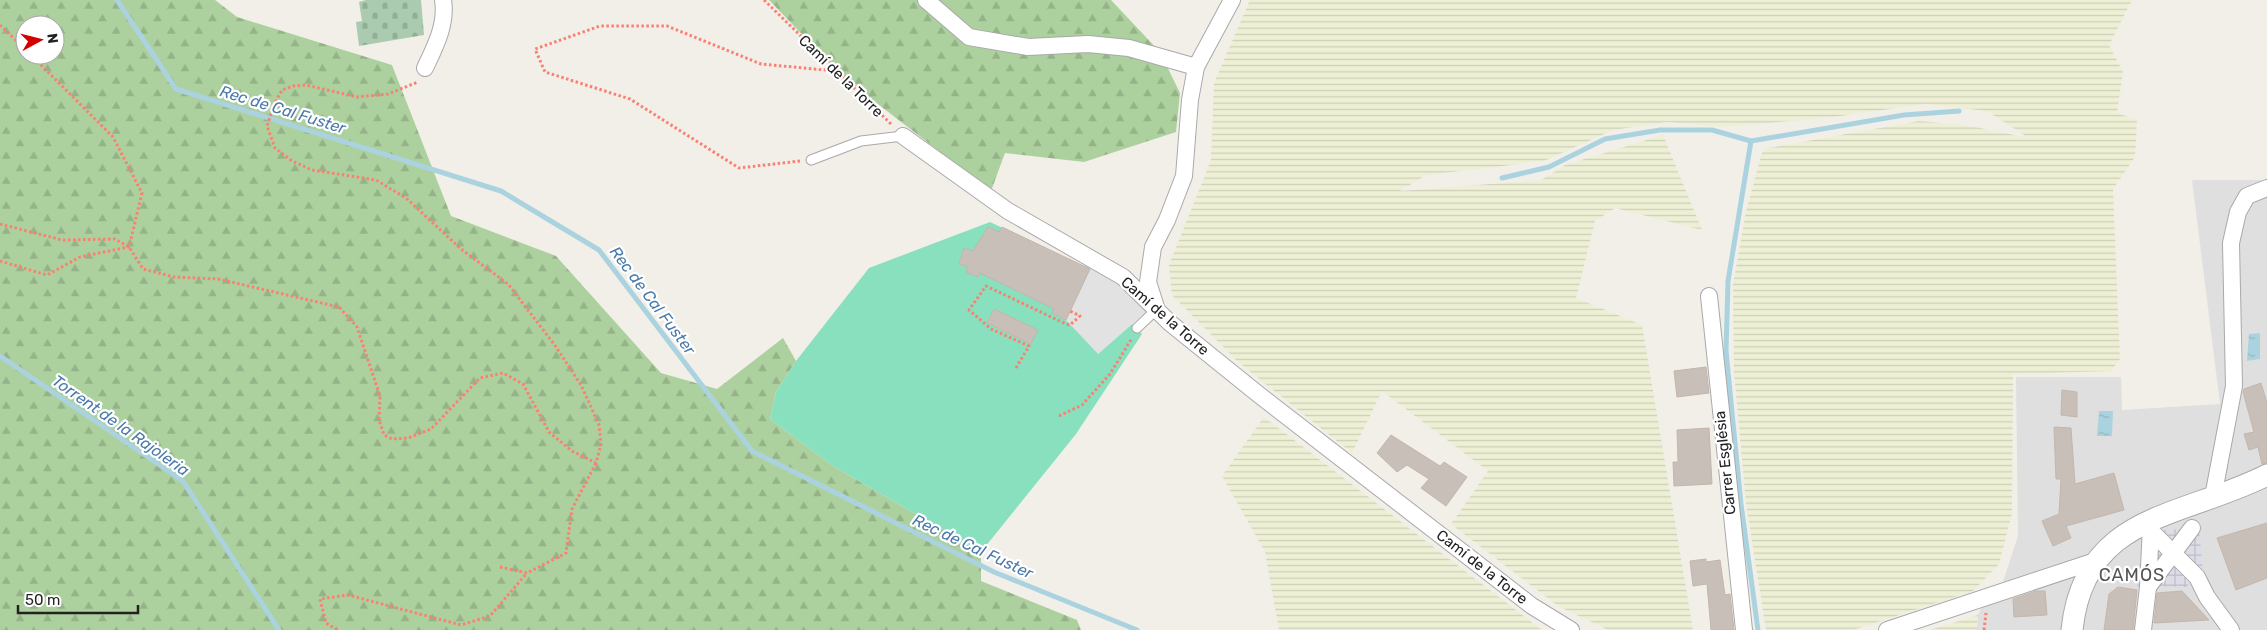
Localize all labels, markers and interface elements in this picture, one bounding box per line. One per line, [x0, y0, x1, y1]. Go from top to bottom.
north arrow [15, 15, 65, 65]
street label: Camí de la Torre [795, 31, 887, 121]
text: N [43, 32, 61, 45]
water label: Rec de Cal Fuster [218, 81, 349, 138]
water label: Rec de Cal Fuster [606, 242, 700, 359]
street label: Camí de la Torre [1117, 273, 1213, 359]
water label: Torrent de la Rajoleria [49, 371, 193, 480]
street label: Carrer Església [1711, 410, 1739, 516]
water label: Rec de Cal Fuster [910, 510, 1037, 583]
street label: Camí de la Torre [1433, 526, 1531, 608]
district label: CAMÓS [2099, 564, 2165, 586]
scale bar [18, 582, 138, 614]
text: 50 m [25, 591, 60, 609]

